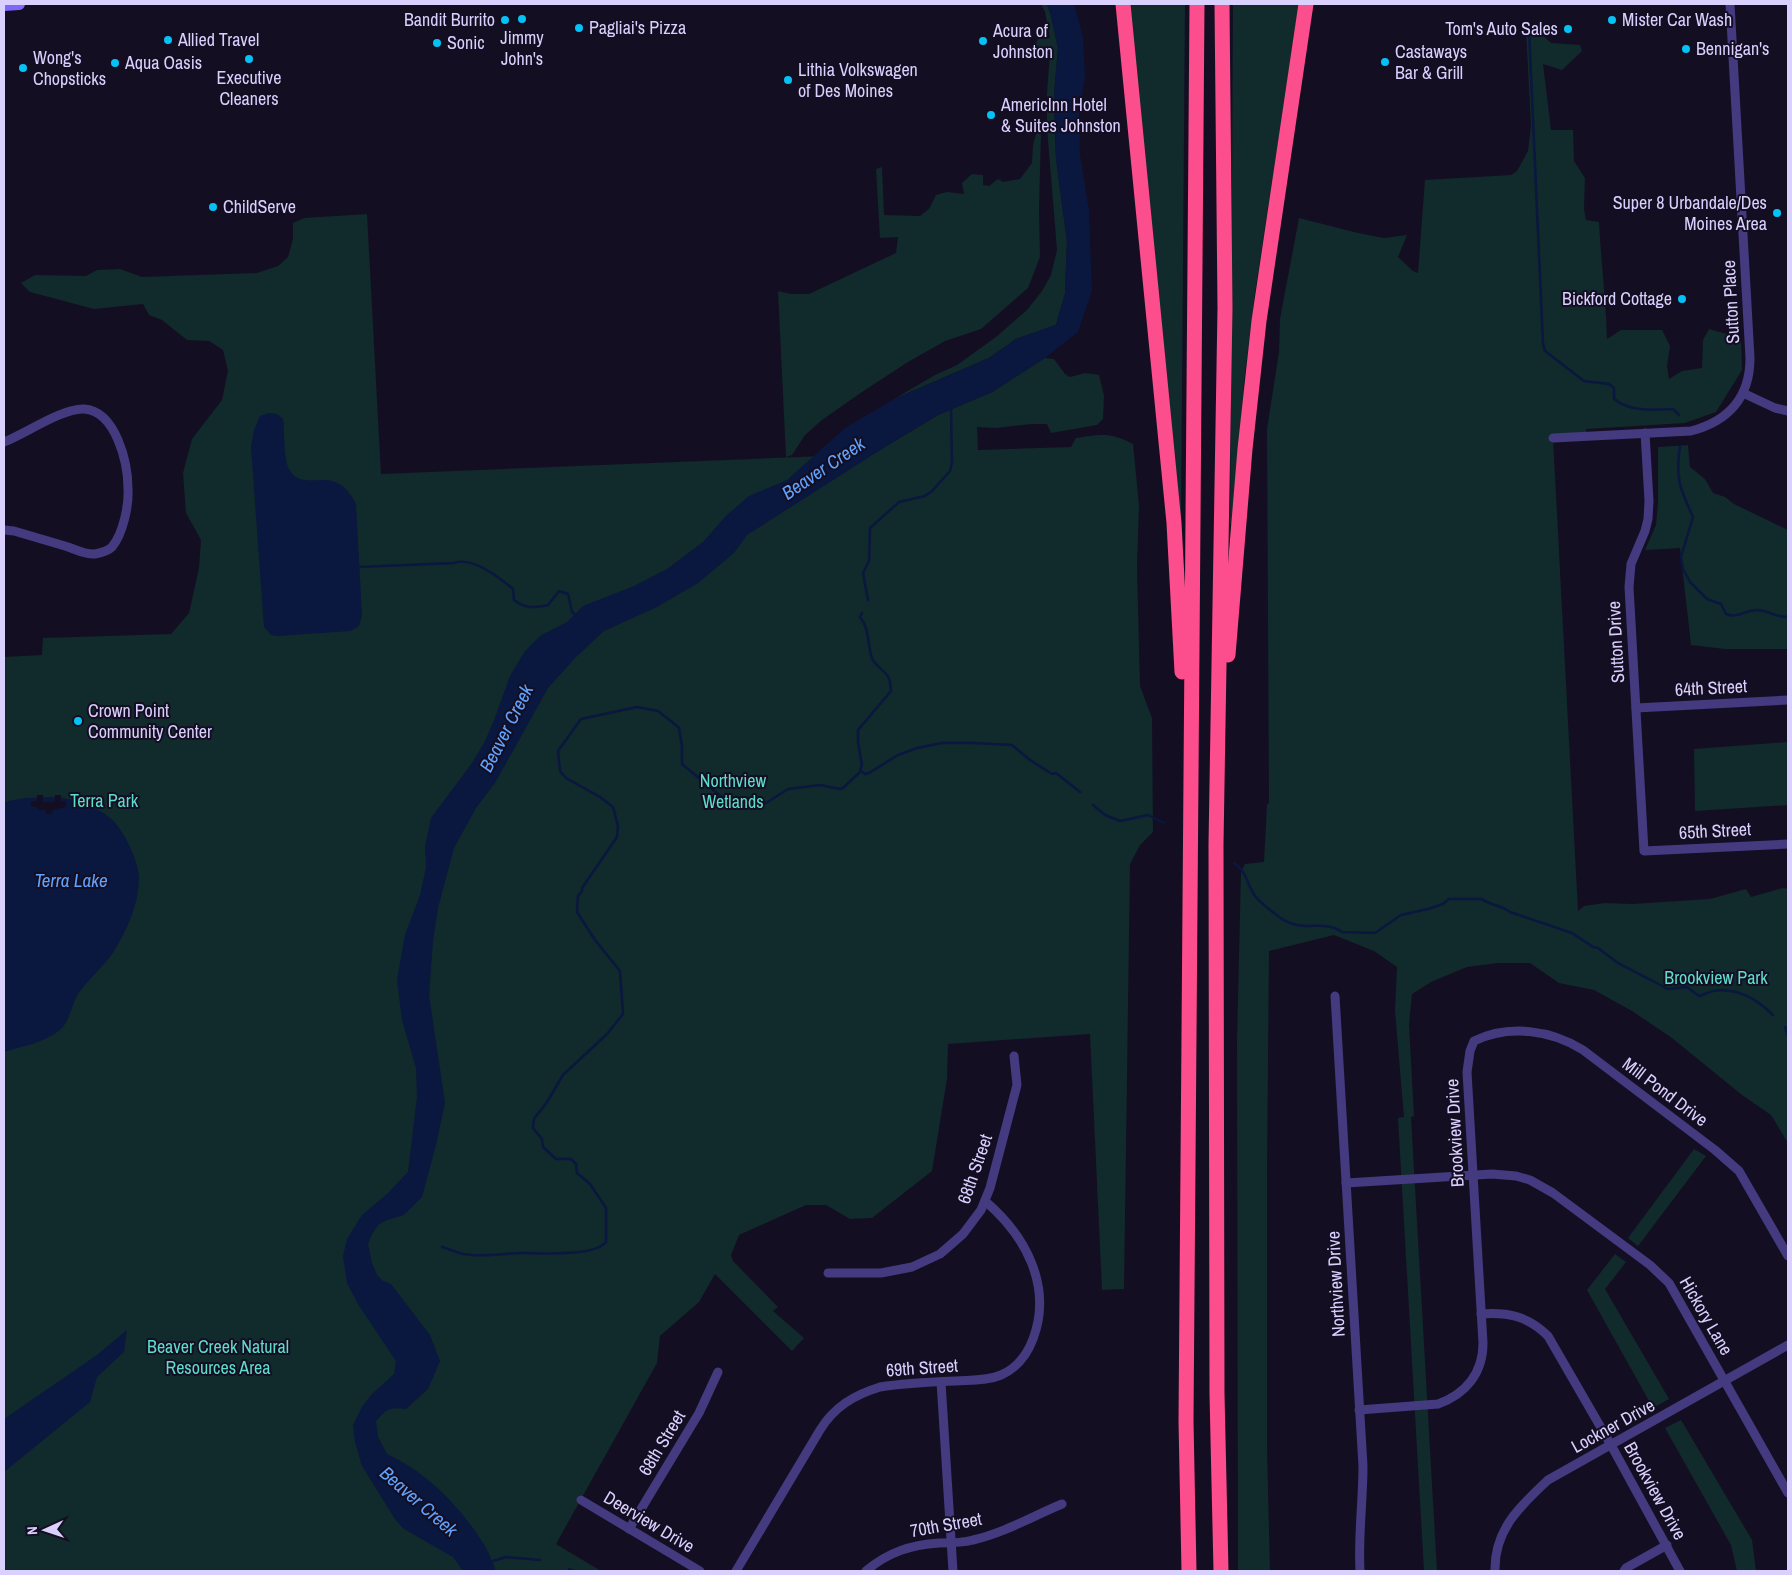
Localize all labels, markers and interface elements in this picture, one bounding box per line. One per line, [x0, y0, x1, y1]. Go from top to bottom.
place label: Bandit Burrito [404, 7, 495, 32]
place label: Mister Car Wash [1622, 7, 1732, 32]
marker: Jimmy John's [516, 13, 528, 25]
marker: Bandit Burrito [499, 14, 511, 26]
marker: Mister Car Wash [1606, 14, 1618, 26]
place label: Pagliai's Pizza [589, 15, 686, 40]
place label: Tom's Auto Sales [1445, 16, 1558, 41]
place label: Acura of Johnston [992, 18, 1053, 64]
marker: Pagliai's Pizza [573, 22, 585, 34]
marker: Tom's Auto Sales [1562, 23, 1574, 35]
place label: Jimmy John's [500, 25, 544, 71]
place label: Allied Travel [177, 27, 259, 52]
place label: Sonic [447, 30, 485, 55]
marker: Allied Travel [162, 34, 174, 46]
marker: Acura of Johnston [977, 35, 989, 47]
place label: Bennigan's [1696, 36, 1769, 61]
marker: Sonic [431, 37, 443, 49]
place label: Castaways Bar & Grill [1395, 39, 1467, 85]
marker: Bennigan's [1680, 43, 1692, 55]
place label: Wong's Chopsticks [33, 45, 106, 91]
place label: Aqua Oasis [124, 50, 202, 75]
marker: Executive Cleaners [243, 53, 255, 65]
marker: Castaways Bar & Grill [1379, 56, 1391, 68]
marker: Aqua Oasis [109, 57, 121, 69]
place label: Lithia Volkswagen of Des Moines [798, 57, 918, 103]
marker: Wong's Chopsticks [17, 62, 29, 74]
place label: Executive Cleaners [217, 65, 281, 111]
marker: Lithia Volkswagen of Des Moines [782, 74, 794, 86]
place label: AmericInn Hotel & Suites Johnston [1000, 92, 1121, 138]
marker: AmericInn Hotel & Suites Johnston [985, 109, 997, 121]
place label: Super 8 Urbandale/Des Moines Area [1613, 190, 1767, 236]
place label: ChildServe [223, 194, 296, 219]
marker: ChildServe [207, 201, 219, 213]
marker: Super 8 Urbandale/Des Moines Area [1771, 207, 1783, 219]
street label: Sutton Place [1716, 260, 1745, 344]
place label: Bickford Cottage [1562, 286, 1672, 311]
marker: Bickford Cottage [1676, 293, 1688, 305]
water label: Beaver Creek [776, 430, 871, 505]
street label: Sutton Drive [1601, 600, 1630, 684]
street label: 64th Street [1674, 673, 1748, 702]
water label: Beaver Creek [473, 679, 540, 776]
place label: Crown Point Community Center [88, 698, 212, 744]
marker: Crown Point Community Center [72, 715, 84, 727]
park label: Northview Wetlands [700, 768, 767, 814]
park label: Terra Park [70, 788, 139, 813]
street label: 65th Street [1678, 816, 1752, 845]
water label: Terra Lake [34, 867, 108, 893]
park label: Brookview Park [1664, 965, 1768, 990]
street label: Mill Pond Drive [1617, 1051, 1713, 1132]
street label: Brookview Drive [1439, 1078, 1470, 1188]
street label: 68th Street [951, 1131, 998, 1207]
street label: Northview Drive [1320, 1231, 1351, 1338]
street label: Hickory Lane [1674, 1272, 1739, 1360]
park label: Beaver Creek Natural Resources Area [147, 1334, 289, 1380]
street label: 69th Street [885, 1353, 959, 1382]
street label: Lockner Drive [1567, 1392, 1659, 1459]
street label: 68th Street [632, 1405, 691, 1480]
street label: Brookview Drive [1618, 1437, 1693, 1544]
water label: Beaver Creek [375, 1460, 464, 1543]
street label: Deerview Drive [599, 1485, 699, 1558]
north arrow [20, 1505, 70, 1555]
street label: 70th Street [908, 1506, 984, 1543]
text: N [23, 1526, 41, 1535]

